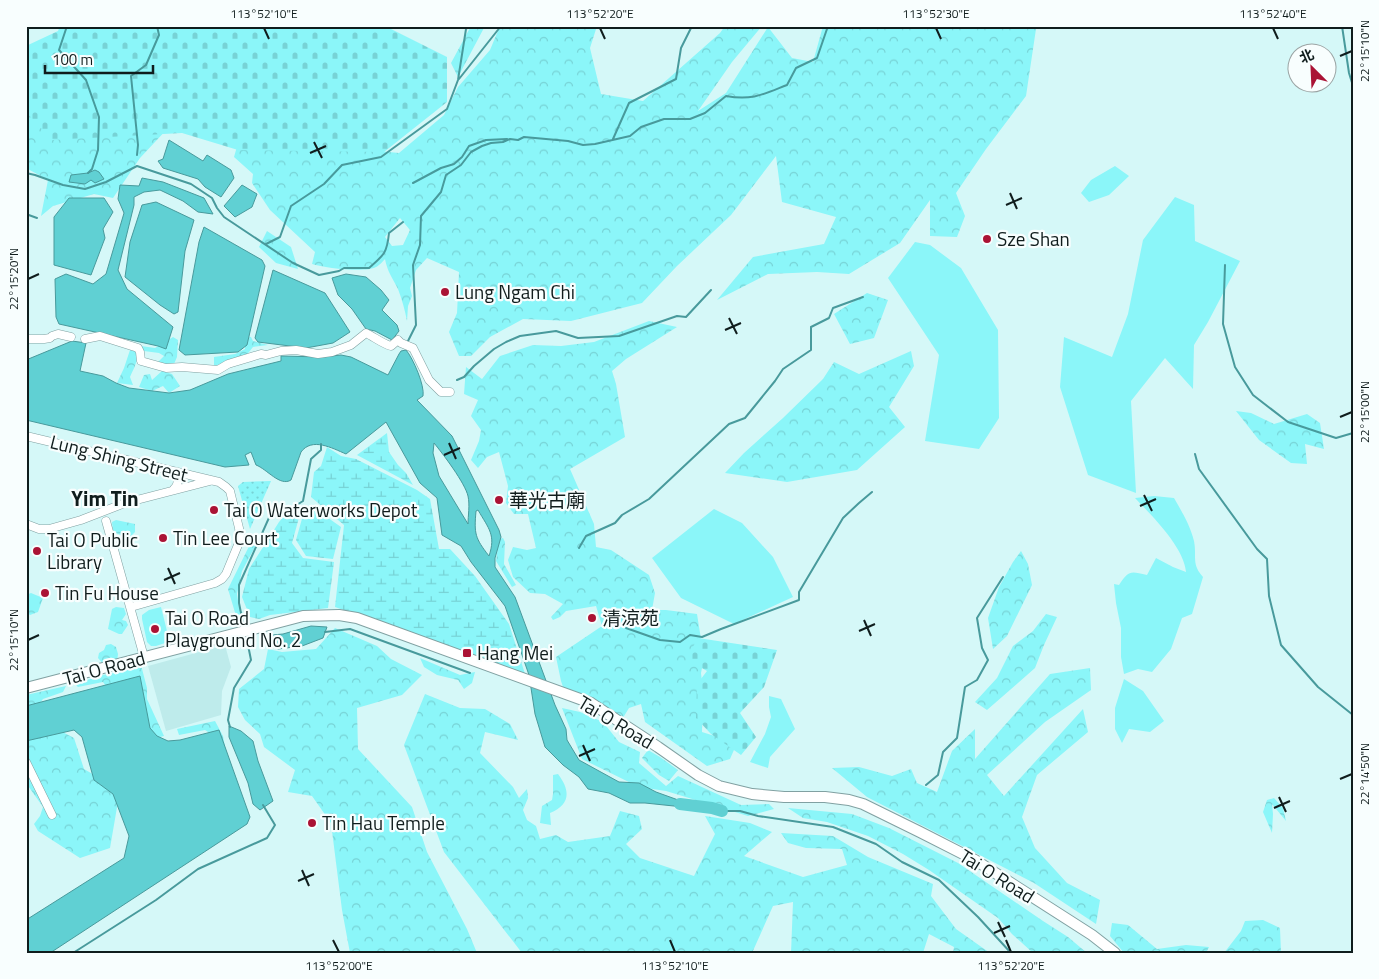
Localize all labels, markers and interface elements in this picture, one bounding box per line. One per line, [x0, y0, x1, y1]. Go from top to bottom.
text: 113°52'10"E [230, 4, 298, 23]
text: 113°52'20"E [566, 4, 634, 23]
text: 113°52'30"E [902, 4, 970, 23]
text: 113°52'40"E [1239, 4, 1307, 23]
text: 22°15'10"N [1355, 20, 1374, 82]
scale bar [45, 42, 152, 74]
north arrow [1286, 42, 1336, 92]
text: 北 [1296, 43, 1317, 68]
text: 100 m [52, 48, 93, 71]
place label: Sze Shan [997, 224, 1070, 253]
marker: Sze Shan [981, 233, 993, 245]
text: 22°15'20"N [4, 248, 23, 310]
place label: Lung Ngam Chi [455, 277, 575, 306]
marker: Lung Ngam Chi [439, 286, 451, 298]
text: 22°15'00"N [1355, 381, 1374, 443]
street label: Lung Shing Street [47, 426, 191, 489]
district label: Yim Tin [71, 482, 139, 514]
place label: 華光古廟 [509, 485, 585, 514]
marker: 華光古廟 [493, 494, 505, 506]
place label: Tai O Waterworks Depot [224, 495, 418, 524]
marker: Tai O Waterworks Depot [208, 504, 220, 516]
place label: Tin Lee Court [173, 523, 278, 552]
place label: Tai O Public Library [47, 525, 138, 576]
marker: Tin Lee Court [157, 532, 169, 544]
marker: Tai O Public Library [31, 545, 43, 557]
place label: Tin Fu House [55, 578, 159, 607]
marker: Tin Fu House [39, 587, 51, 599]
place label: Tai O Road Playground No. 2 [165, 603, 301, 654]
place label: 清涼苑 [602, 603, 659, 632]
text: 22°15'10"N [4, 609, 23, 671]
marker: 清涼苑 [586, 612, 598, 624]
marker: Tai O Road Playground No. 2 [149, 623, 161, 635]
place label: Hang Mei [477, 638, 553, 667]
street label: Tai O Road [60, 643, 148, 692]
marker: Hang Mei [461, 647, 473, 659]
street label: Tai O Road [573, 688, 660, 756]
text: 22°14'50"N [1355, 743, 1374, 805]
place label: Tin Hau Temple [322, 808, 445, 837]
marker: Tin Hau Temple [306, 817, 318, 829]
street label: Tai O Road [954, 841, 1041, 910]
text: 113°52'00"E [305, 956, 373, 975]
text: 113°52'10"E [641, 956, 709, 975]
text: 113°52'20"E [977, 956, 1045, 975]

